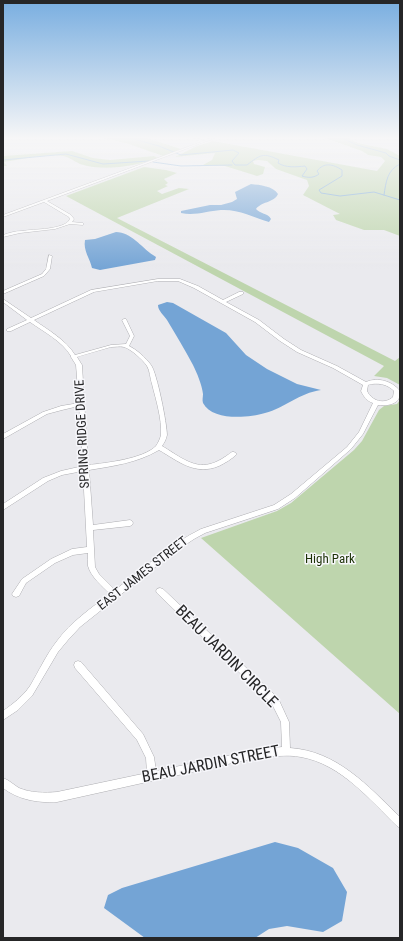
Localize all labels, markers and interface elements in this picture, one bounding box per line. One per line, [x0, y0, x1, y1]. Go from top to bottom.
street label: SPRING RIDGE DRIVE [72, 379, 94, 489]
street label: EAST JAMES STREET [95, 534, 191, 614]
park label: High Park [305, 552, 355, 568]
street label: BEAU JARDIN CIRCLE [171, 602, 281, 712]
street label: BEAU JARDIN STREET [140, 742, 282, 788]

